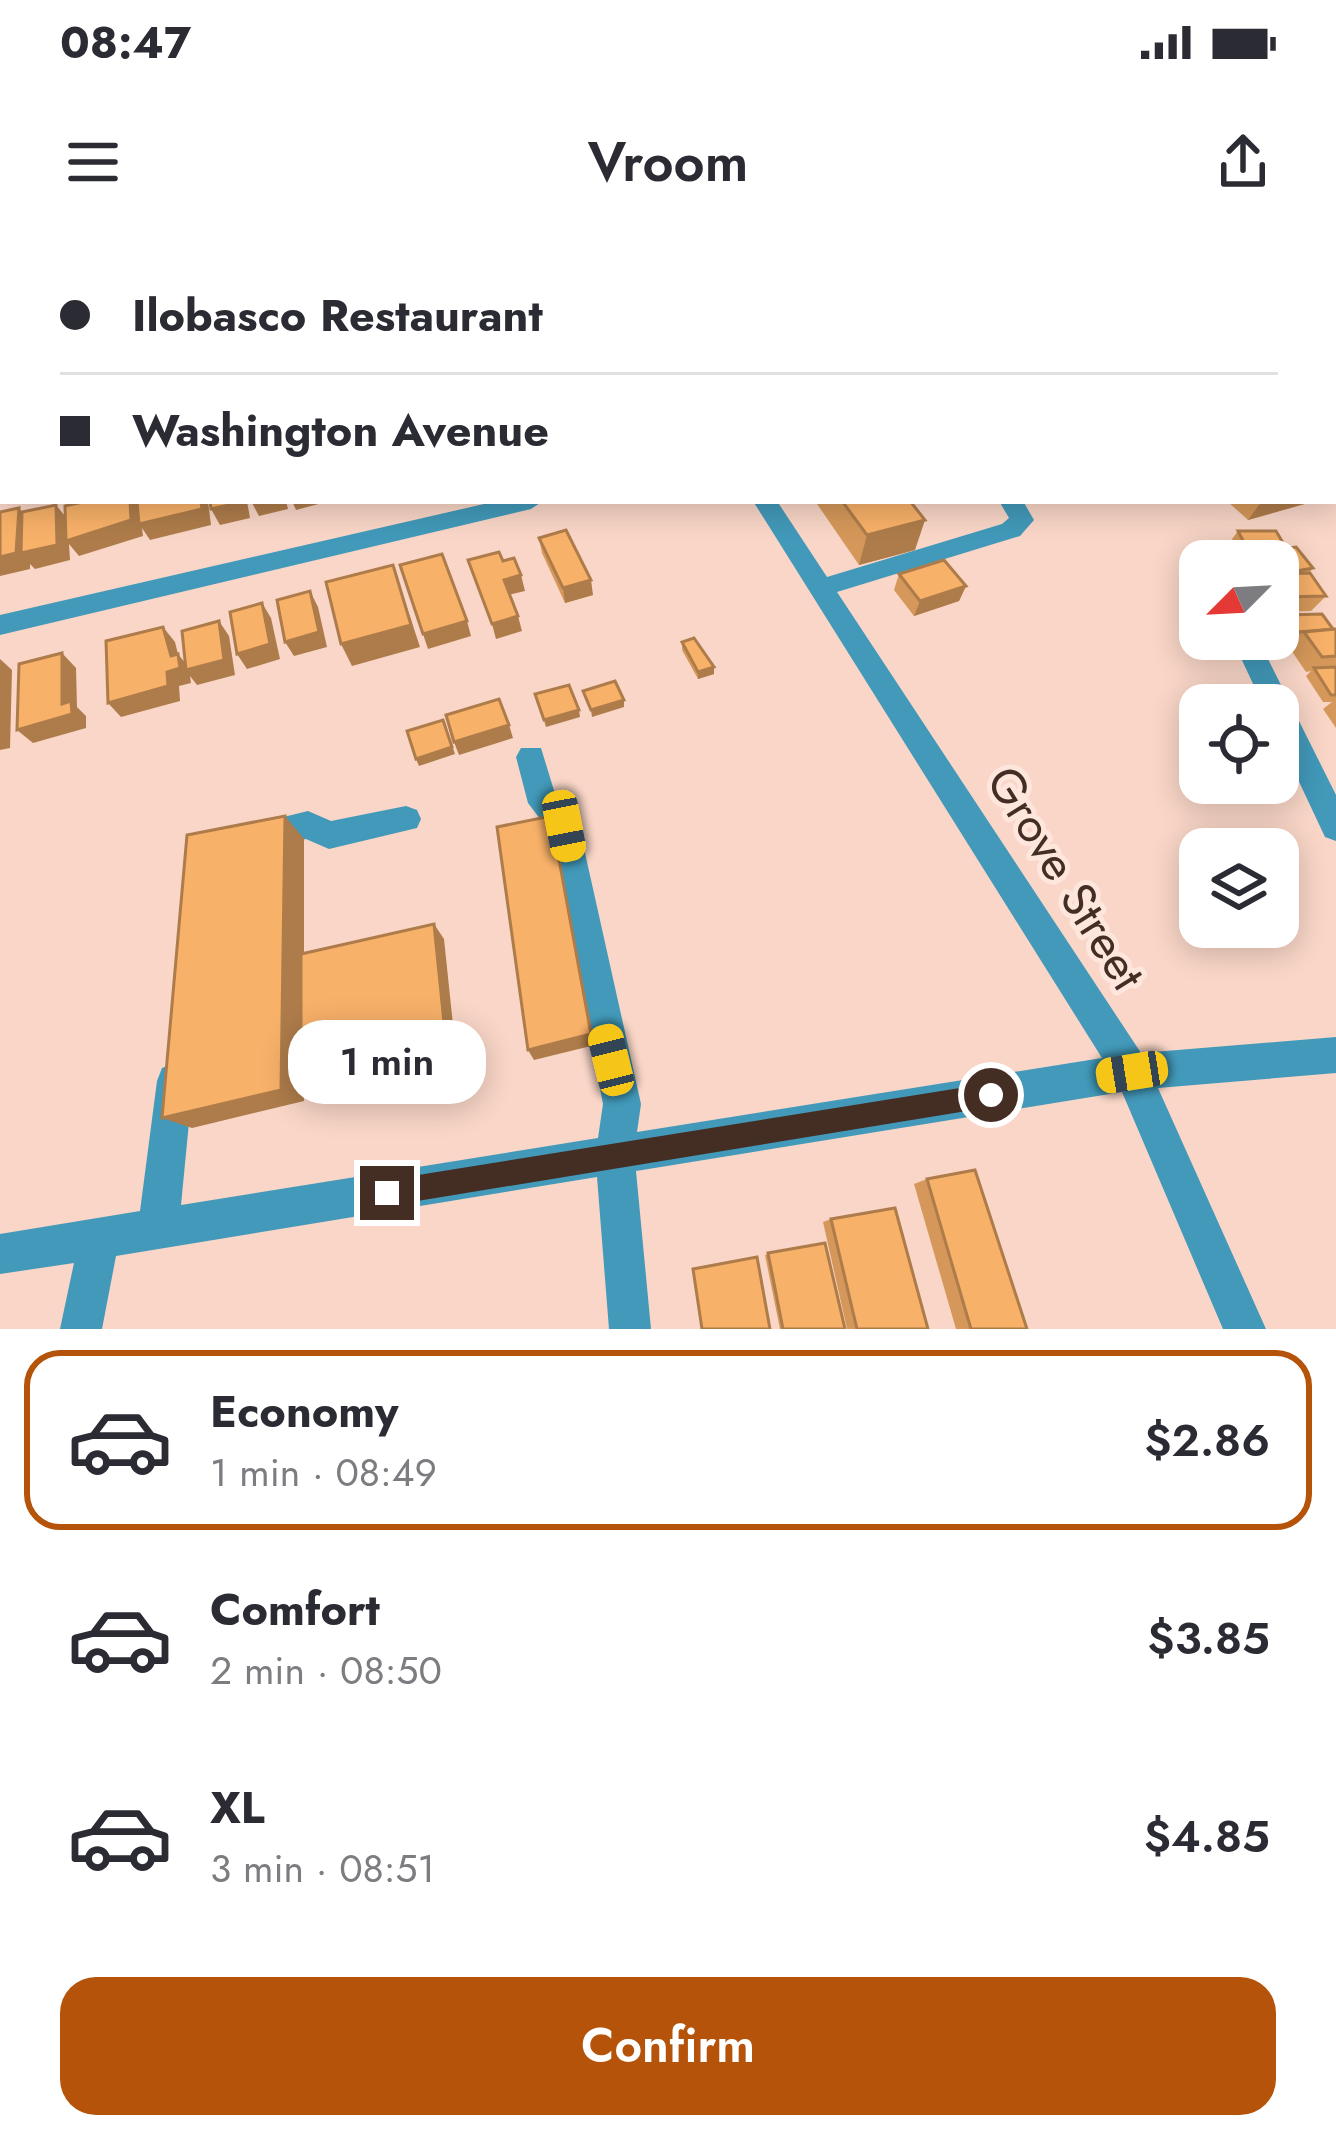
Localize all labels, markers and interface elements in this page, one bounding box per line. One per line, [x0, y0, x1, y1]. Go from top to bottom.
text: 08:47 [60, 10, 191, 75]
text: Vroom [588, 123, 748, 201]
icon: menu [60, 129, 126, 195]
icon: share [1210, 129, 1276, 195]
text: Ilobasco Restaurant [132, 283, 543, 348]
text: Washington Avenue [132, 398, 549, 463]
north arrow [1179, 540, 1299, 660]
map controls [1179, 540, 1299, 948]
button: locate [1179, 684, 1299, 804]
street label: Grove Street [970, 753, 1162, 1004]
car [539, 787, 589, 865]
button: layers [1179, 828, 1299, 948]
callout: 1 min [288, 1019, 486, 1103]
car [585, 1021, 637, 1099]
text: 1 min [340, 1033, 434, 1090]
car [1094, 1049, 1170, 1095]
route start [964, 1068, 1018, 1122]
route end [360, 1166, 414, 1220]
text: Economy [210, 1379, 398, 1444]
icon: car [66, 1386, 174, 1494]
text: $2.86 [1144, 1408, 1270, 1473]
text: 1 min · 08:49 [210, 1444, 437, 1501]
text: Comfort [210, 1577, 380, 1642]
icon: car [66, 1584, 174, 1692]
text: $3.85 [1147, 1606, 1270, 1671]
text: 2 min · 08:50 [210, 1642, 442, 1699]
text: XL [210, 1775, 265, 1840]
icon: car [66, 1782, 174, 1890]
text: $4.85 [1144, 1804, 1270, 1869]
text: 3 min · 08:51 [210, 1840, 435, 1897]
button: Confirm [60, 1977, 1276, 2115]

